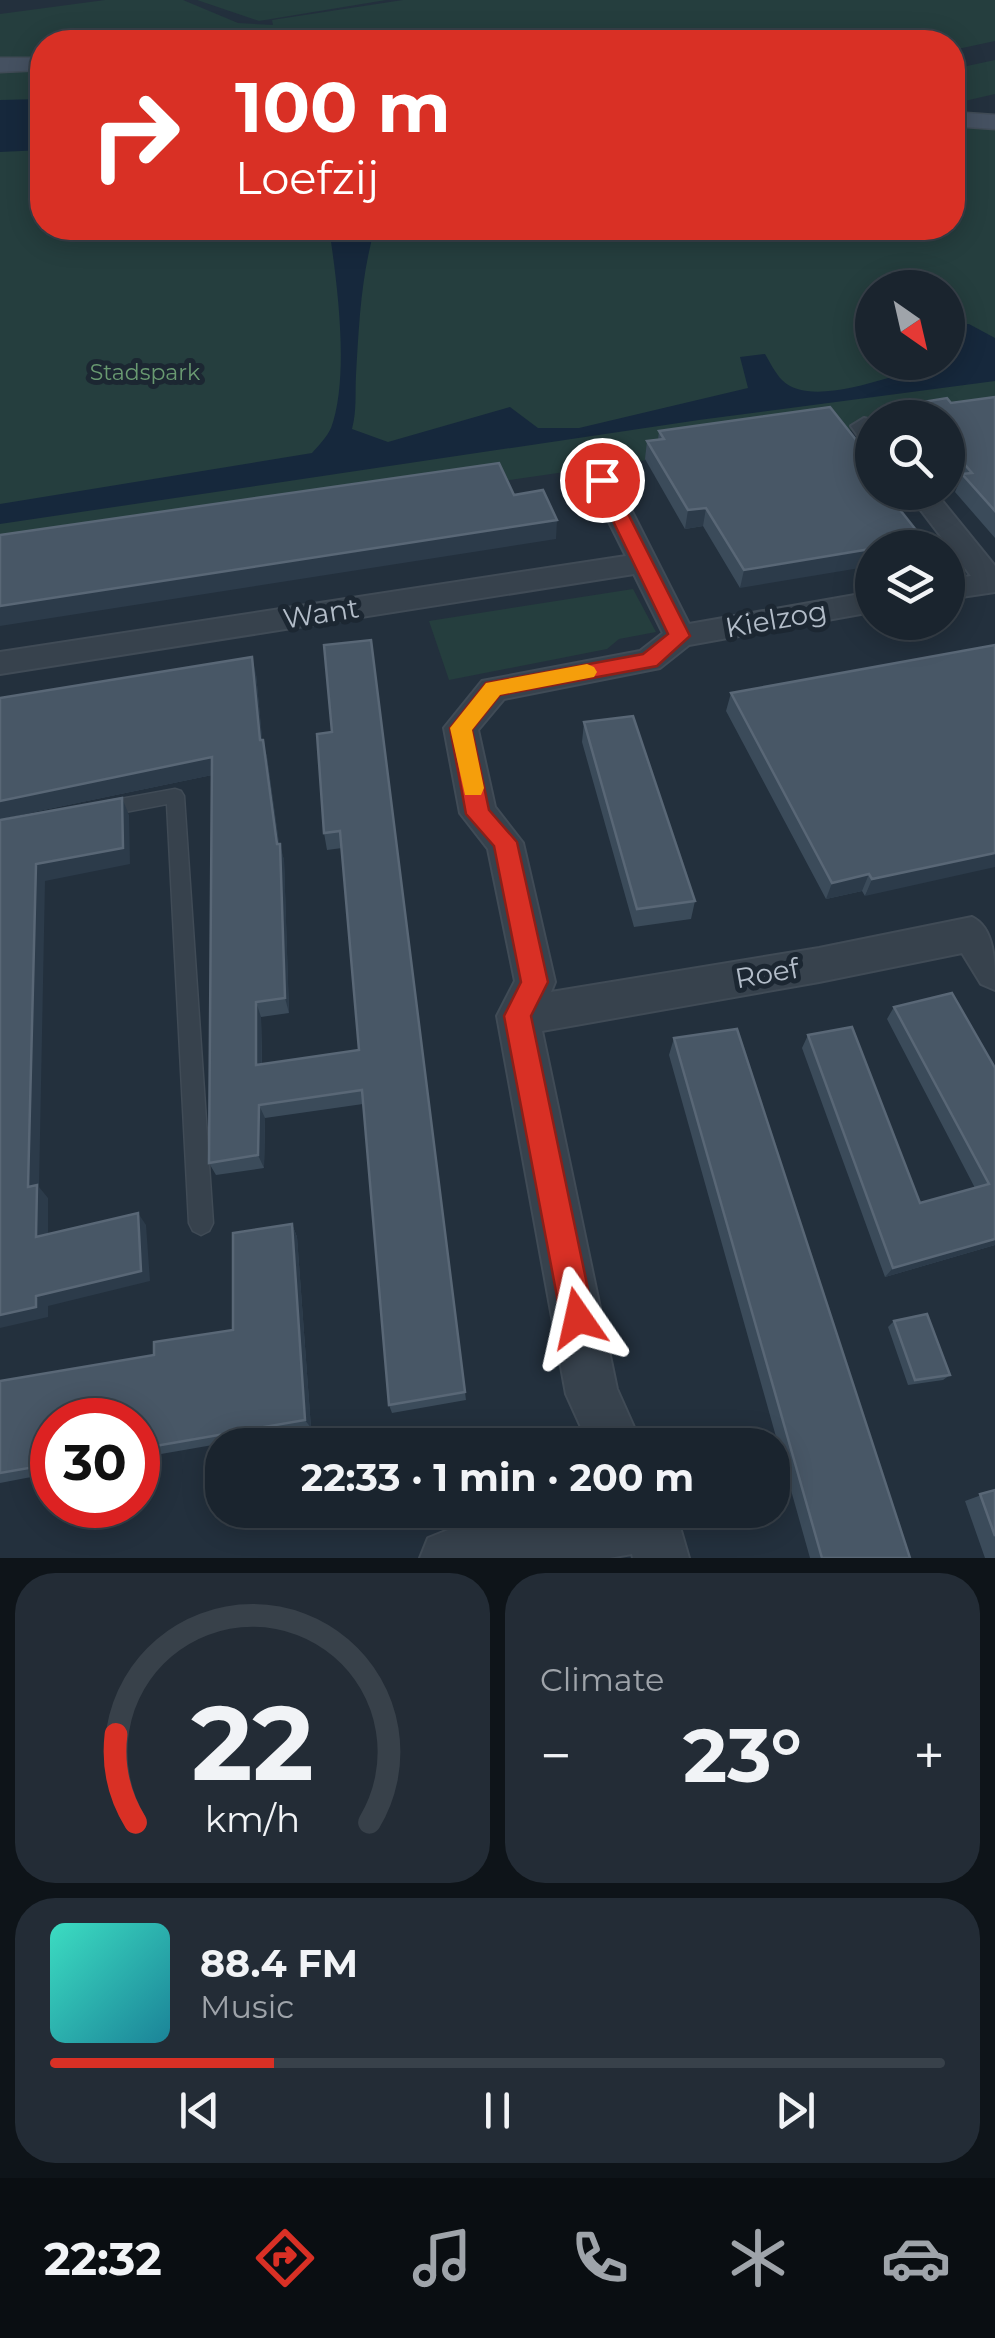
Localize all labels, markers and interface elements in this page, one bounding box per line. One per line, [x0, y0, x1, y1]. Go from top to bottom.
text: 100 m [235, 64, 451, 150]
icon: right [70, 70, 200, 200]
text: Loefzij [235, 150, 379, 205]
north arrow [855, 270, 965, 380]
map controls [855, 270, 965, 640]
park label: Stadspark [90, 359, 201, 386]
button: search [855, 400, 965, 510]
pin [560, 438, 645, 523]
icon: arrive [575, 453, 630, 508]
button: layers [855, 530, 965, 640]
street label: Want [281, 590, 361, 636]
street label: Kielzog [722, 593, 830, 645]
street label: Roef [732, 950, 803, 995]
position arrow [526, 1266, 630, 1370]
speed limit sign: 30 [30, 1398, 160, 1528]
text: 22:33 · 1 min · 200 m [301, 1454, 694, 1501]
text: Climate [540, 1660, 664, 1699]
text: 22 [191, 1679, 314, 1806]
text: 23° [683, 1709, 802, 1801]
text: − [540, 1722, 572, 1789]
text: + [913, 1722, 945, 1789]
text: km/h [205, 1797, 300, 1841]
text: 88.4 FM [200, 1940, 358, 1987]
text: Music [200, 1987, 294, 2026]
icon: previous [172, 2083, 227, 2138]
icon: pause [470, 2083, 525, 2138]
icon: next [768, 2083, 823, 2138]
icon: directions [250, 2223, 320, 2293]
icon: music [407, 2223, 477, 2293]
icon: phone [565, 2223, 635, 2293]
icon: climate [723, 2223, 793, 2293]
icon: car [881, 2223, 951, 2293]
text: 22:32 [44, 2231, 162, 2286]

